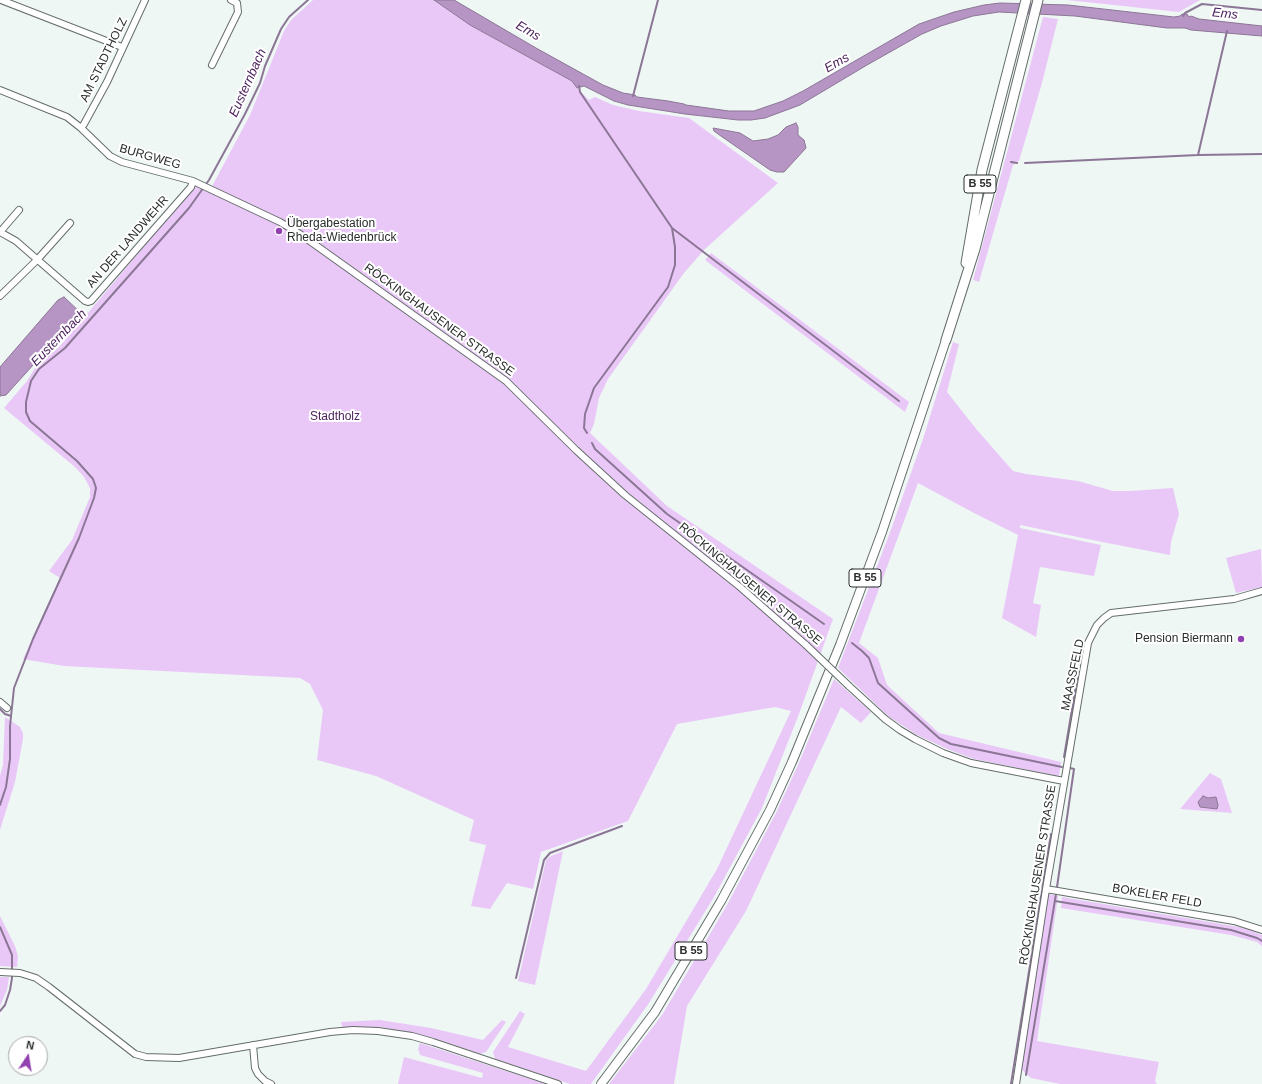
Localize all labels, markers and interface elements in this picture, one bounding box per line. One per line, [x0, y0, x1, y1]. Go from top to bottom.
water label: Ems [1211, 5, 1239, 23]
street label: AM STADTHOLZ [77, 16, 131, 104]
water label: Ems [513, 18, 543, 44]
water label: Eusternbach [226, 46, 270, 120]
water label: Ems [822, 50, 852, 76]
street label: BURGWEG [118, 141, 182, 173]
road number: B 55 [964, 175, 996, 193]
street label: AN DER LANDWEHR [84, 193, 172, 291]
place label: Übergabestation Rheda-Wiedenbrück [287, 217, 396, 245]
marker: Übergabestation Rheda-Wiedenbrück [274, 226, 284, 236]
street label: RÖCKINGHAUSENER STRASSE [361, 261, 517, 379]
water label: Eusternbach [28, 306, 90, 370]
park label: Stadtholz [310, 410, 360, 424]
street label: RÖCKINGHAUSENER STRASSE [676, 520, 824, 648]
road number: B 55 [849, 569, 881, 587]
place label: Pension Biermann [1135, 632, 1233, 646]
marker: Pension Biermann [1236, 634, 1246, 644]
street label: MAASSFELD [1058, 638, 1088, 712]
street label: RÖCKINGHAUSENER STRASSE [1017, 784, 1059, 966]
street label: BOKELER FELD [1111, 881, 1203, 911]
road number: B 55 [675, 942, 707, 960]
north arrow [8, 1036, 48, 1076]
text: N [25, 1039, 35, 1052]

